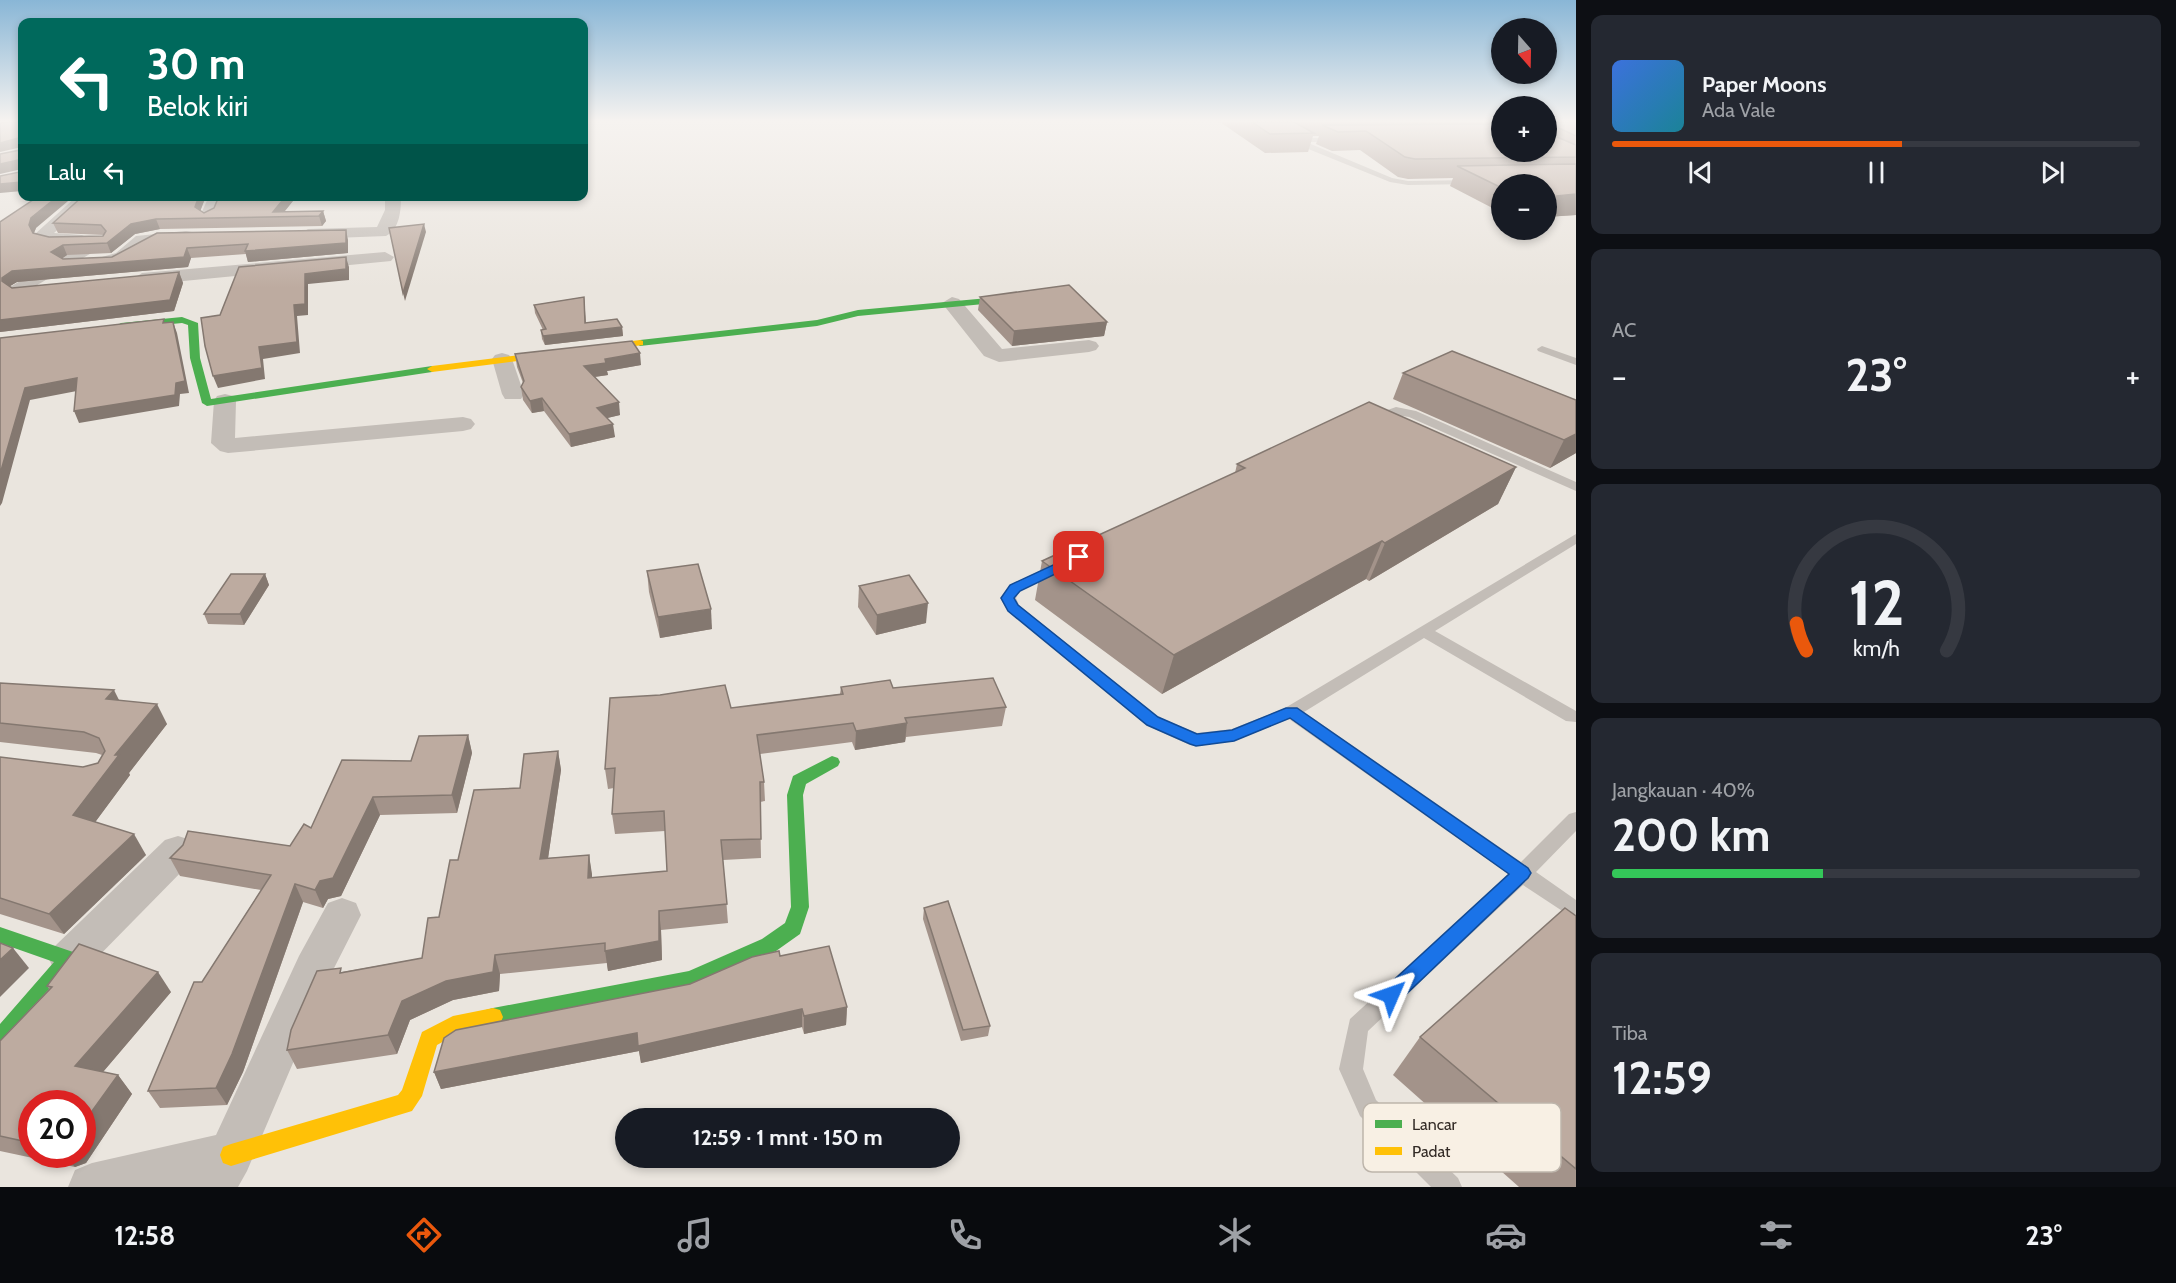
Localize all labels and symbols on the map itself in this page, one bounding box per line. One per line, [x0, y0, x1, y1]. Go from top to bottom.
north arrow [1491, 18, 1557, 84]
pin [1053, 531, 1104, 582]
position arrow [1359, 963, 1423, 1027]
speed limit sign: 20 [18, 1090, 96, 1168]
legend [1363, 1103, 1561, 1172]
text: Lancar [1412, 1115, 1458, 1134]
text: Padat [1412, 1142, 1451, 1161]

